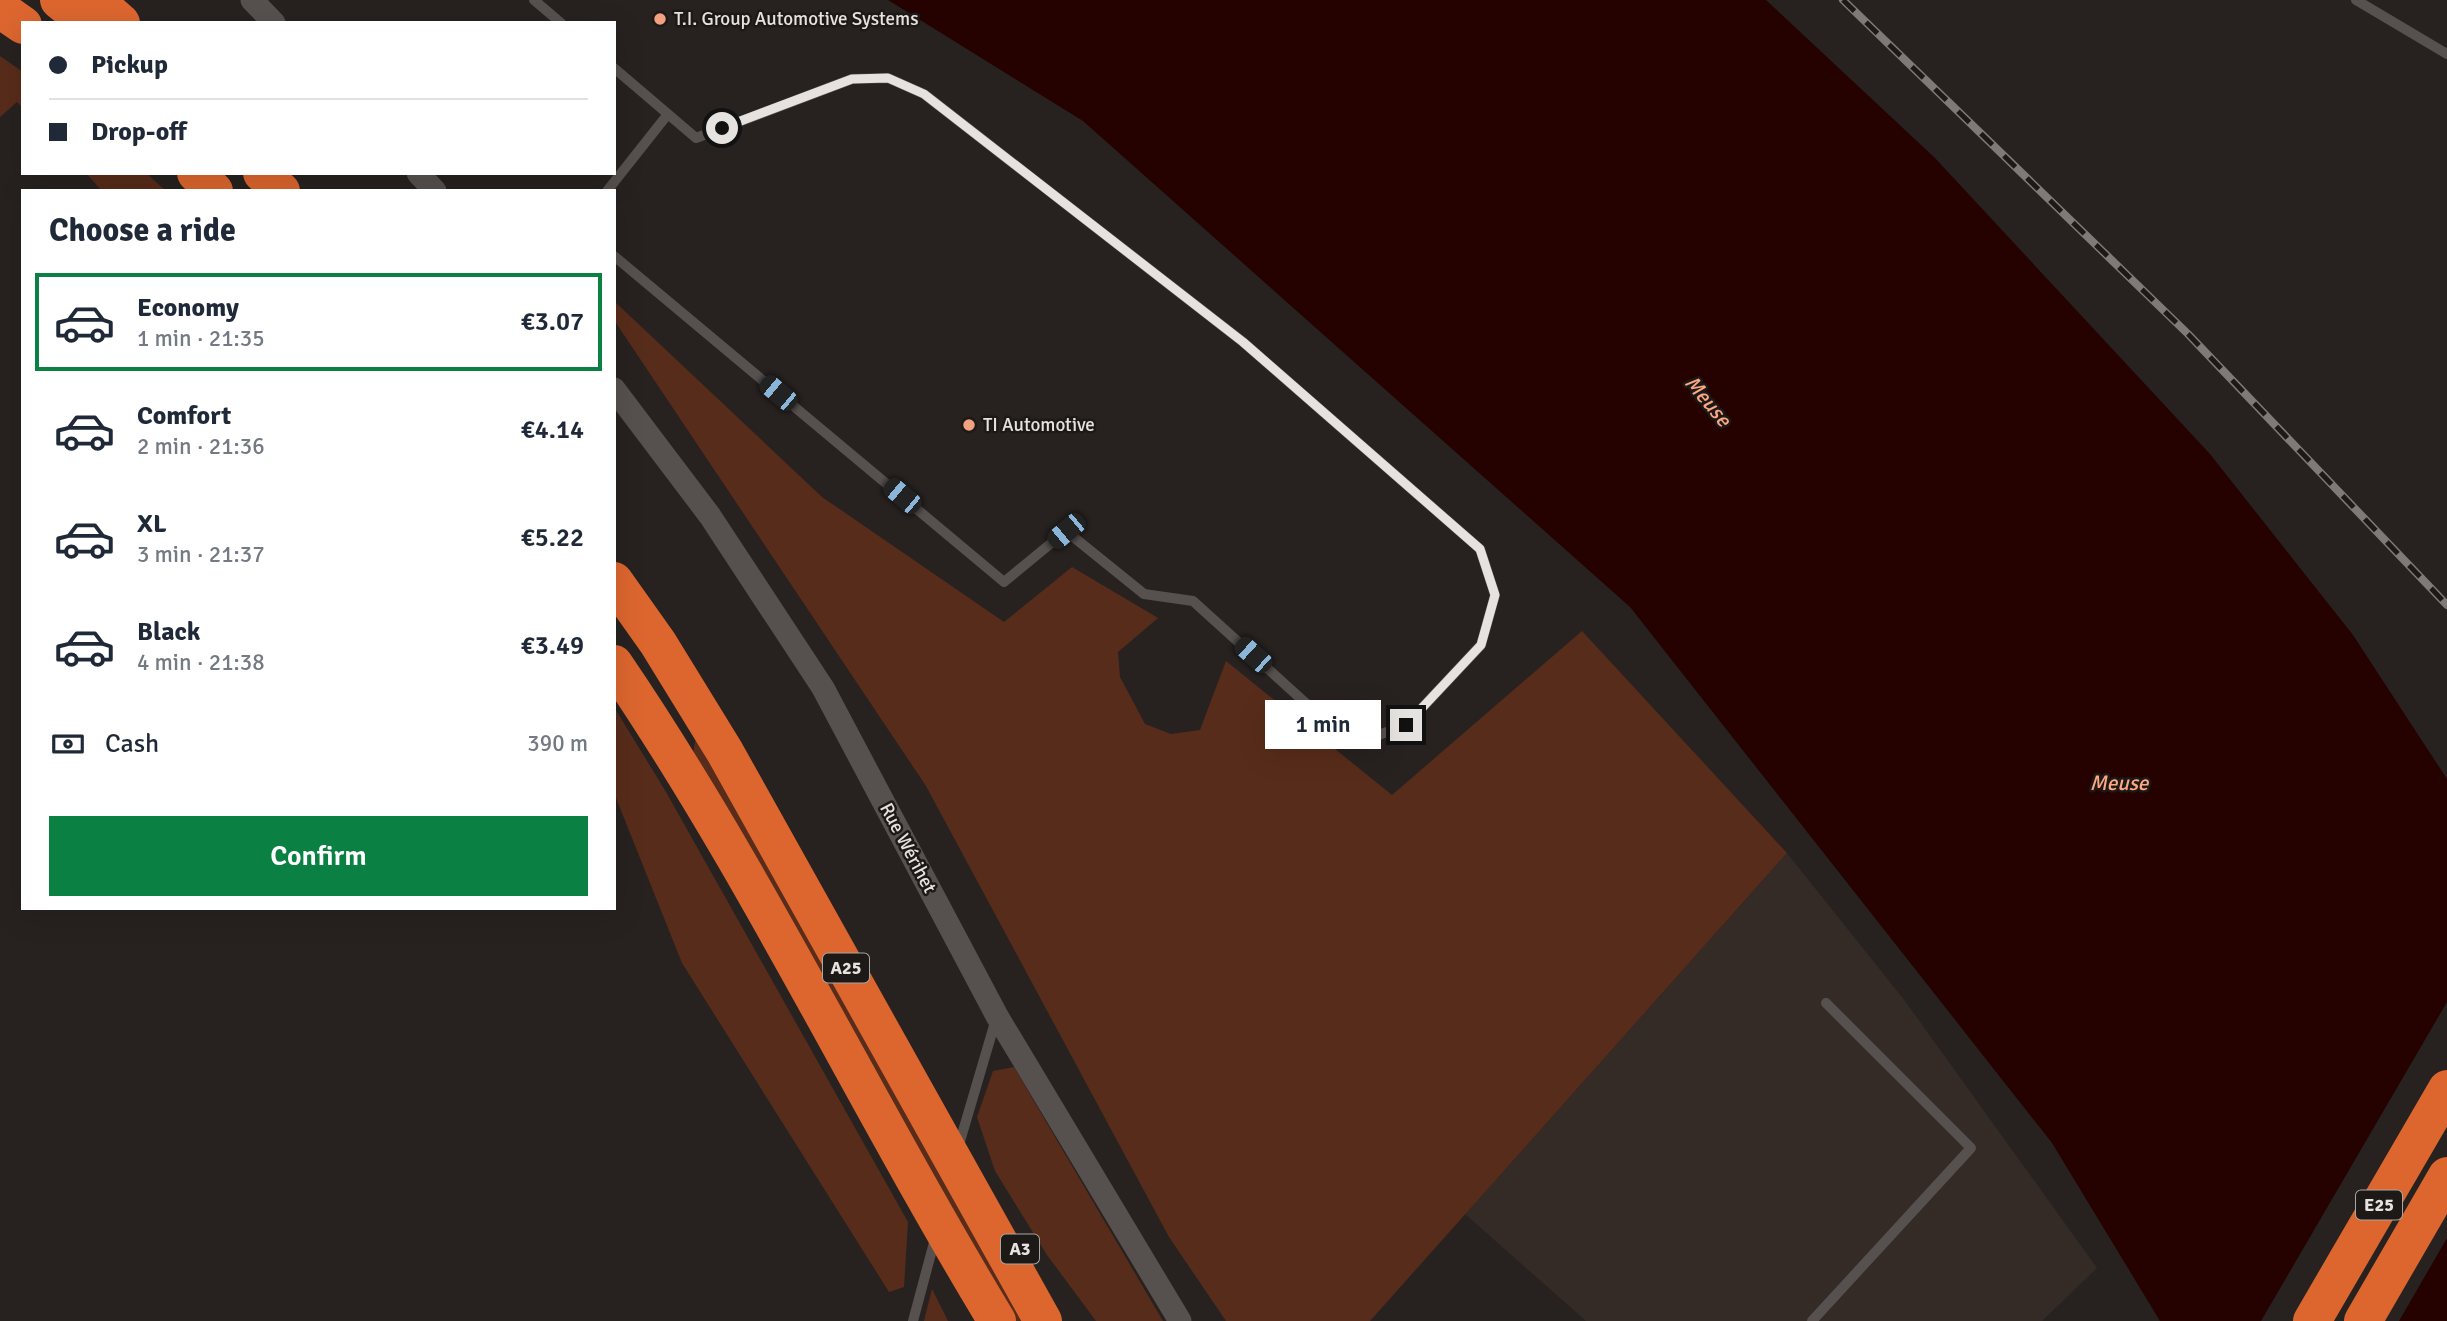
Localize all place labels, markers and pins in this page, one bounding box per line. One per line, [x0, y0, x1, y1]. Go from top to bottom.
place label: T.I. Group Automotive Systems [674, 7, 919, 31]
marker: T.I. Group Automotive Systems [652, 11, 668, 27]
place label: TI Automotive [983, 413, 1095, 437]
marker: TI Automotive [961, 417, 977, 433]

